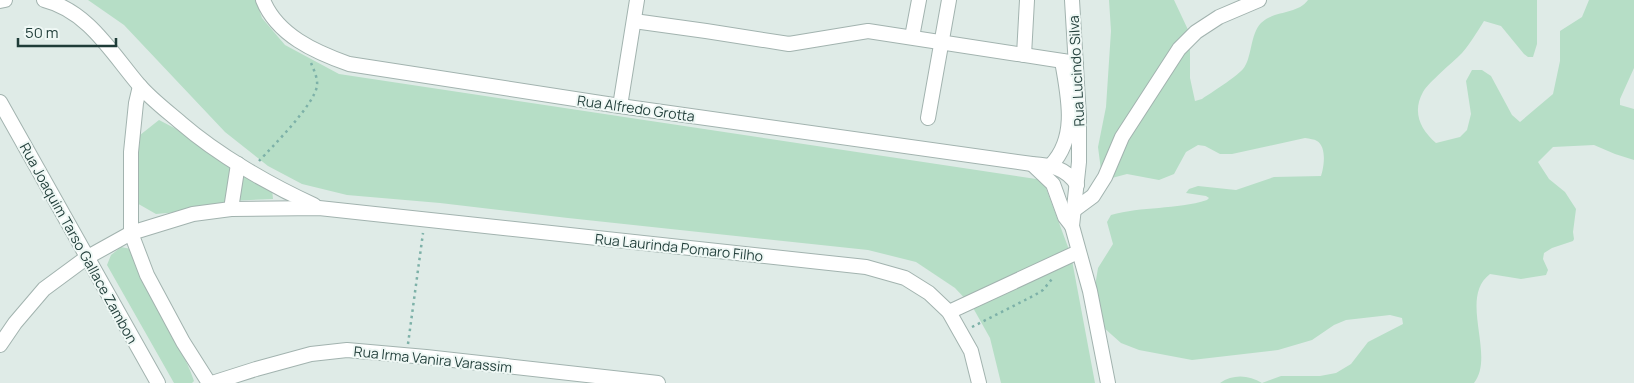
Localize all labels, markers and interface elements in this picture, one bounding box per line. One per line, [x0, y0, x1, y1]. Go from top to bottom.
scale bar [18, 15, 115, 47]
street label: Rua Lucindo Silva [1064, 15, 1088, 127]
text: 50 m [25, 22, 59, 43]
street label: Rua Alfredo Grotta [576, 90, 696, 126]
street label: Rua Joaquim Tarso Gallace Zambon [16, 139, 142, 347]
street label: Rua Laurinda Pomaro Filho [594, 229, 764, 265]
street label: Rua Irma Vanira Varassim [353, 341, 513, 377]

